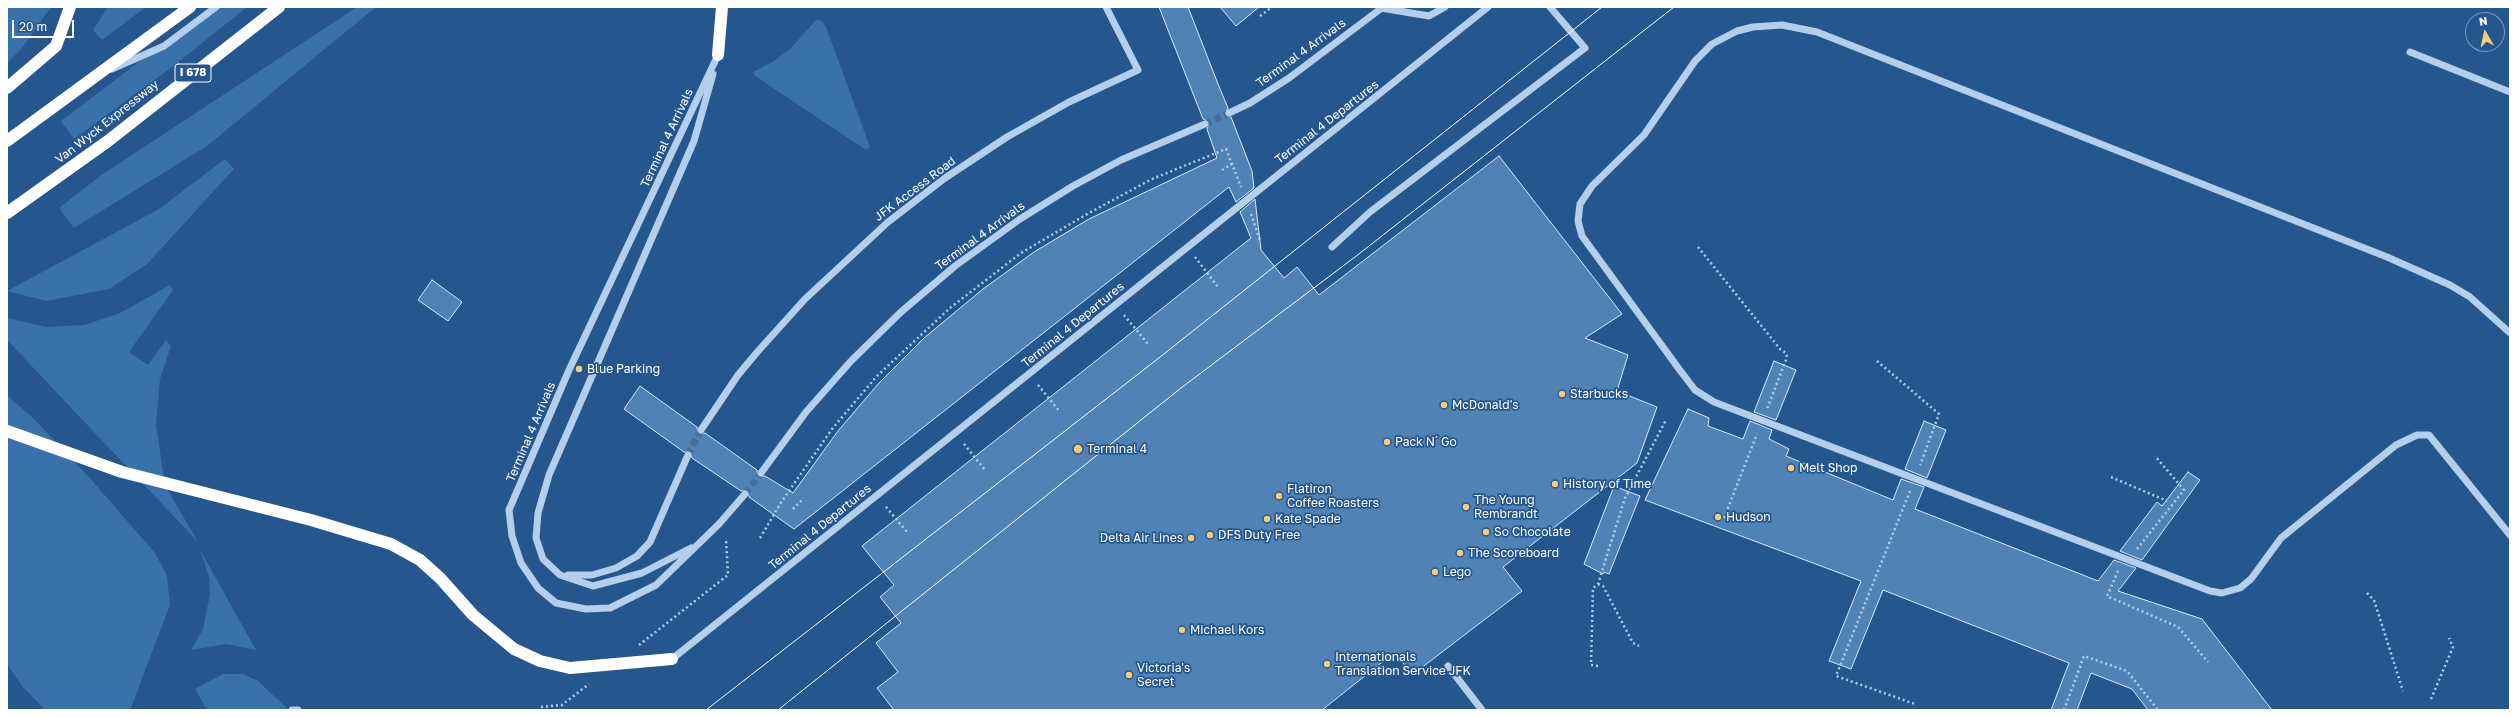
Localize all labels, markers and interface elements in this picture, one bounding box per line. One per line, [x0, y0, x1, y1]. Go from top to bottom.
scale bar [14, 12, 76, 38]
north arrow [2465, 12, 2505, 52]
text: N [2478, 14, 2488, 28]
street label: Terminal 4 Arrivals [1253, 16, 1349, 90]
text: 20 m [19, 19, 47, 34]
road number: I 678 [175, 64, 211, 82]
street label: Van Wyck Expressway [52, 77, 162, 167]
street label: Terminal 4 Departures [1272, 77, 1382, 167]
street label: Terminal 4 Arrivals [638, 86, 696, 190]
street label: JFK Access Road [871, 154, 959, 224]
street label: Terminal 4 Arrivals [932, 199, 1028, 273]
street label: Terminal 4 Departures [1019, 279, 1127, 371]
place label: Blue Parking [587, 362, 660, 376]
marker: Blue Parking [574, 364, 584, 374]
street label: Terminal 4 Arrivals [503, 380, 559, 484]
place label: Starbucks [1570, 387, 1628, 401]
marker: Starbucks [1557, 389, 1567, 399]
place label: McDonald's [1452, 398, 1519, 412]
marker: McDonald's [1439, 400, 1449, 410]
place label: Pack N´ Go [1395, 435, 1457, 449]
marker: Pack N´ Go [1382, 437, 1392, 447]
place label: Terminal 4 [1087, 442, 1147, 456]
marker: Terminal 4 [1072, 443, 1084, 455]
place label: Melt Shop [1799, 461, 1857, 475]
marker: Melt Shop [1786, 463, 1796, 473]
place label: History of Time [1563, 477, 1651, 491]
marker: History of Time [1550, 479, 1560, 489]
street label: Terminal 4 Departures [766, 481, 874, 573]
place label: Flatiron Coffee Roasters [1287, 482, 1379, 510]
marker: Flatiron Coffee Roasters [1274, 491, 1284, 501]
place label: The Young Rembrandt [1474, 493, 1538, 521]
marker: The Young Rembrandt [1461, 502, 1471, 512]
place label: Hudson [1726, 510, 1771, 524]
place label: Kate Spade [1275, 512, 1341, 526]
marker: Hudson [1713, 512, 1723, 522]
marker: Kate Spade [1262, 514, 1272, 524]
place label: So Chocolate [1494, 525, 1571, 539]
marker: So Chocolate [1481, 527, 1491, 537]
place label: DFS Duty Free [1218, 528, 1300, 542]
marker: DFS Duty Free [1205, 530, 1215, 540]
place label: Delta Air Lines [1100, 531, 1183, 545]
marker: Delta Air Lines [1186, 533, 1196, 543]
place label: The Scoreboard [1468, 546, 1559, 560]
marker: The Scoreboard [1455, 548, 1465, 558]
place label: Lego [1443, 565, 1471, 579]
marker: Lego [1430, 567, 1440, 577]
place label: Michael Kors [1190, 623, 1264, 637]
marker: Michael Kors [1177, 625, 1187, 635]
place label: Internationals Translation Service JFK [1335, 650, 1471, 678]
marker: Internationals Translation Service JFK [1322, 659, 1332, 669]
place label: Victoria's Secret [1137, 661, 1190, 689]
marker: Victoria's Secret [1124, 670, 1134, 680]

